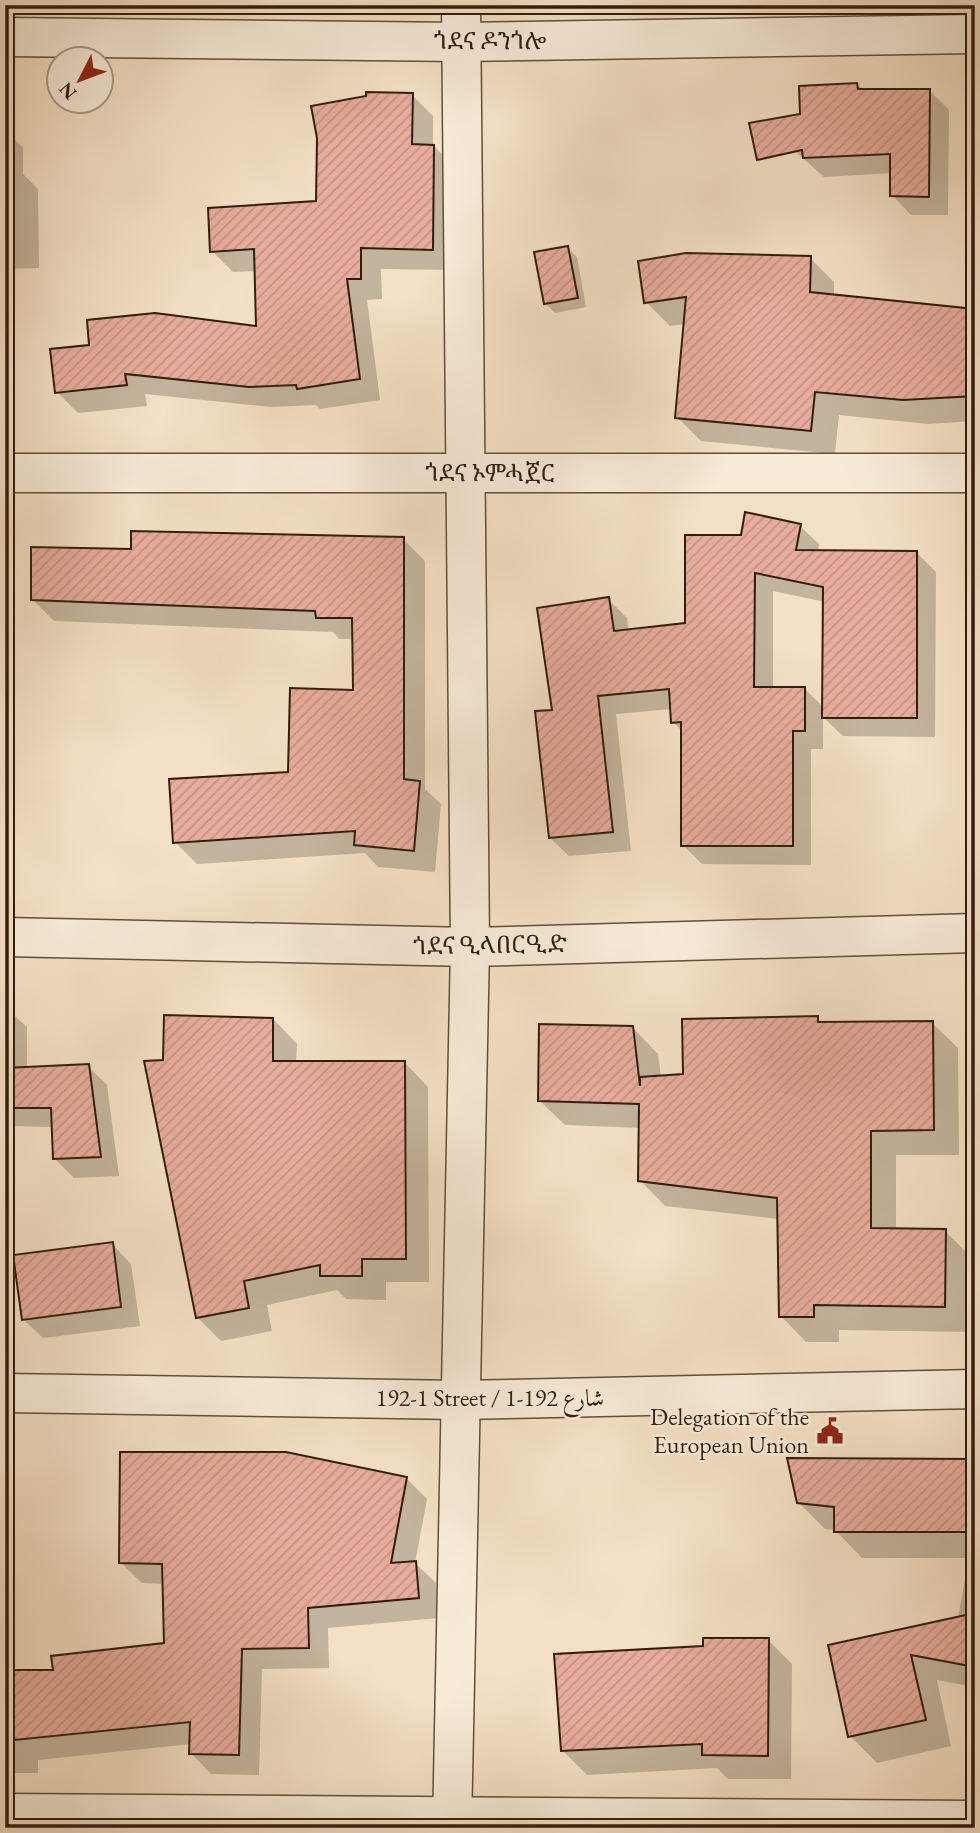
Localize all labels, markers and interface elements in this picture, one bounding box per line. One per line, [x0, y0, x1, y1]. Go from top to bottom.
street label: ጎደና ዶንጎሎ [434, 25, 546, 56]
north arrow [46, 46, 116, 116]
text: N [53, 76, 82, 105]
street label: ጎደና ኦምሓጀር [425, 457, 555, 488]
street label: ጎደና ዒላበርዒድ [413, 928, 567, 961]
street label: 192-1 Street / شارع 192-1 [376, 1382, 604, 1418]
place label: Delegation of the European Union [650, 1401, 809, 1460]
public building icon: Delegation of the European Union [815, 1416, 845, 1446]

